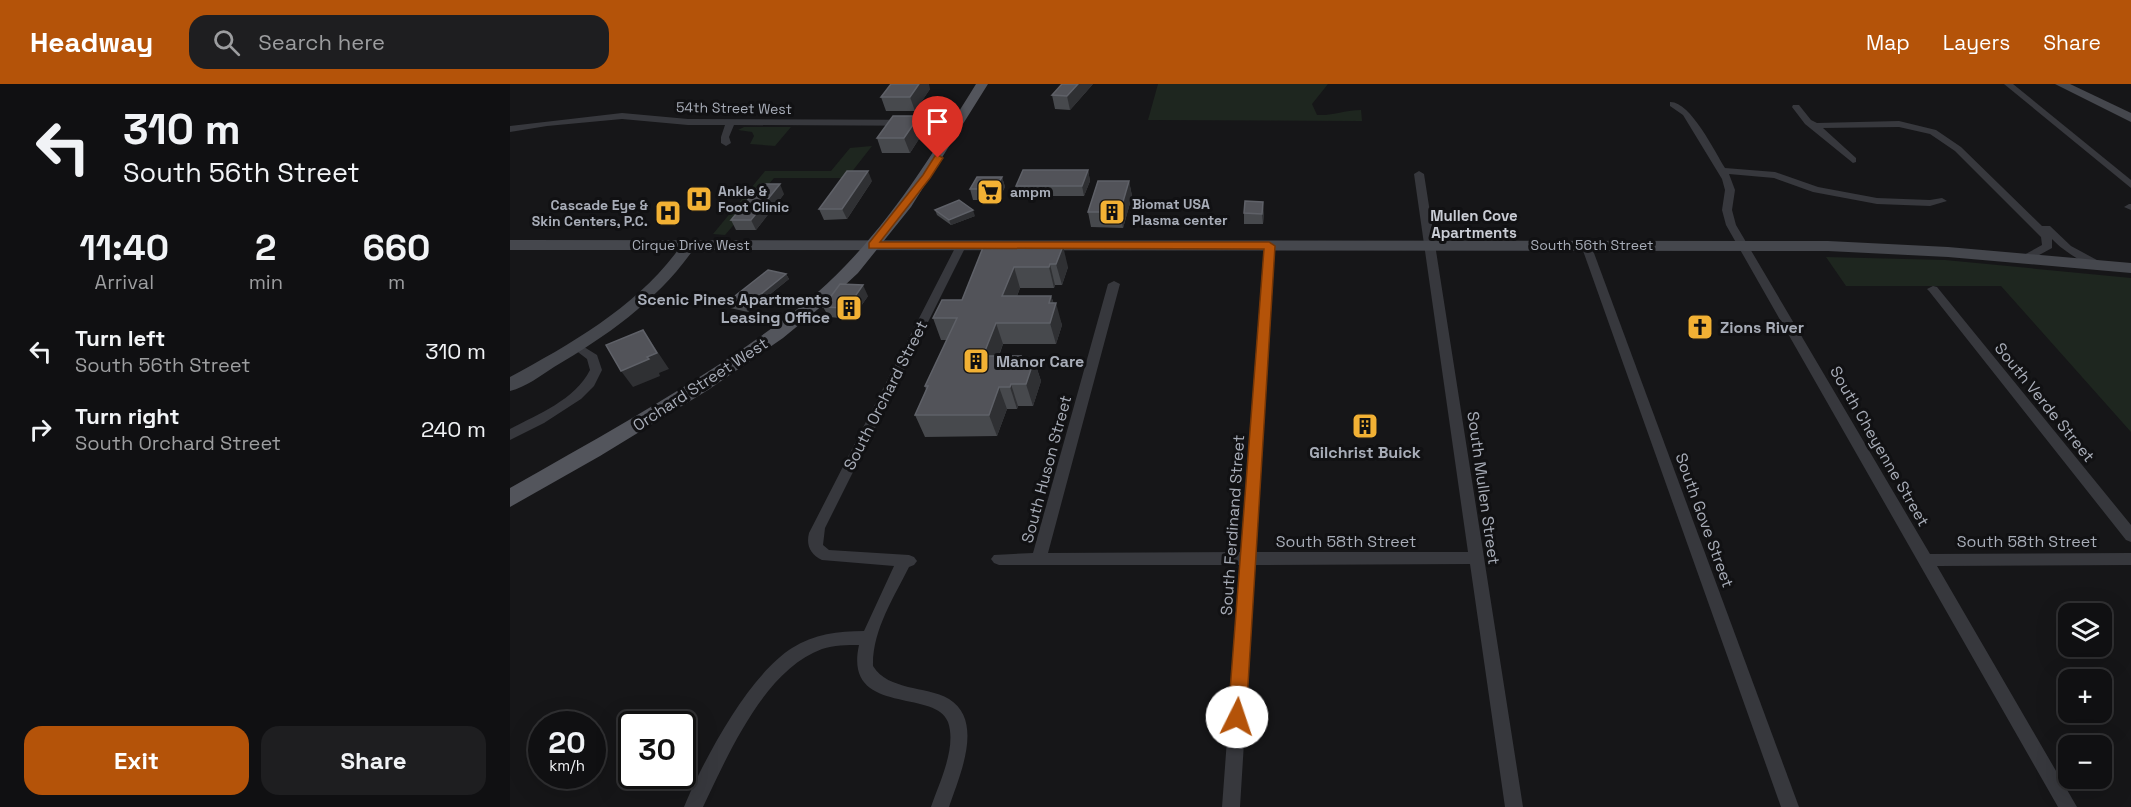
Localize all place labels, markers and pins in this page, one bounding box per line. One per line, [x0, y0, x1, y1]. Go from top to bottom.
pin [912, 96, 963, 158]
supermarket icon: ampm [975, 177, 1005, 207]
place label: Ankle & Foot Clinic [718, 182, 789, 216]
place label: ampm [1010, 183, 1051, 201]
hospital icon: Ankle & Foot Clinic [684, 184, 714, 214]
place label: Biomat USA Plasma center [1132, 195, 1228, 229]
place label: Cascade Eye & Skin Centers, P.C. [532, 196, 649, 230]
building icon: Biomat USA Plasma center [1097, 197, 1127, 227]
hospital icon: Cascade Eye & Skin Centers, P.C. [653, 198, 683, 228]
place label: Scenic Pines Apartments Leasing Office [637, 289, 830, 328]
building icon: Scenic Pines Apartments Leasing Office [834, 293, 864, 323]
church icon: Zions River [1685, 312, 1715, 342]
place label: Zions River [1720, 317, 1804, 338]
building icon: Manor Care [961, 346, 991, 376]
place label: Manor Care [996, 351, 1084, 372]
building icon: Gilchrist Buick [1350, 411, 1380, 441]
place label: Gilchrist Buick [1309, 442, 1421, 463]

